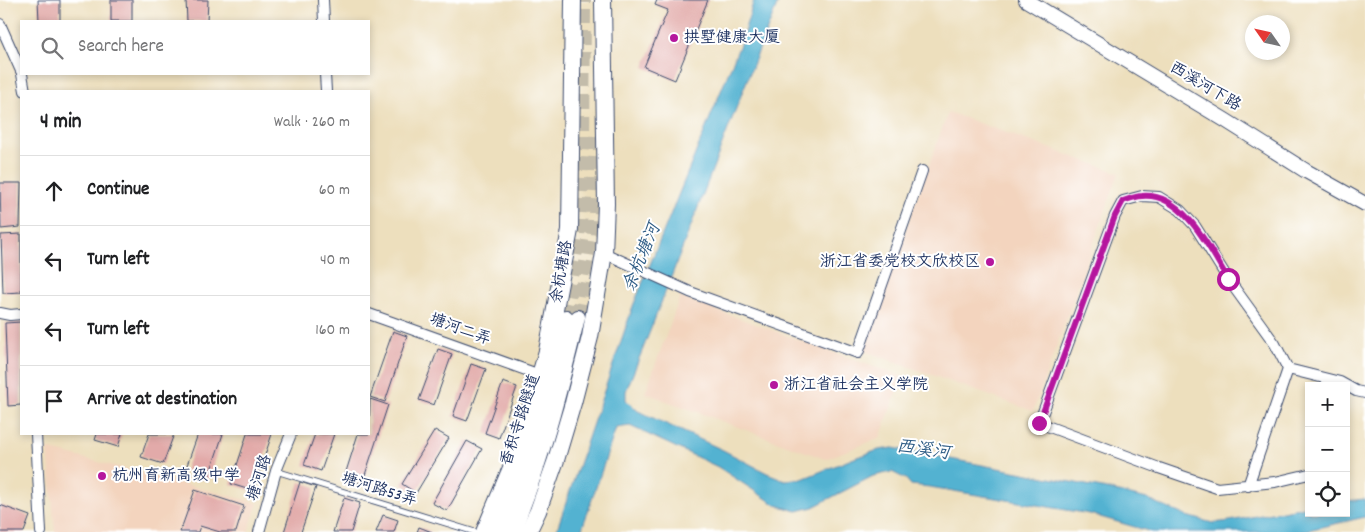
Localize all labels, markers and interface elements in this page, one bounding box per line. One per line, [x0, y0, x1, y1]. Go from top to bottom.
north arrow [1245, 15, 1290, 60]
search box [20, 20, 370, 75]
place label: 拱墅健康大厦 [684, 27, 780, 50]
marker: 拱墅健康大厦 [668, 32, 680, 44]
icon: search [38, 34, 66, 62]
text: Search here [78, 34, 164, 61]
street label: 西溪河下路 [1165, 57, 1245, 117]
text: 4 min [40, 108, 82, 138]
text: Walk · 260 m [274, 111, 350, 134]
icon: ahead [40, 177, 68, 205]
text: Continue [87, 177, 149, 204]
text: 60 m [319, 179, 350, 202]
water label: 余杭塘河 [618, 217, 669, 296]
street label: 余杭塘路 [545, 238, 579, 306]
icon: left [40, 247, 68, 275]
text: Turn left [87, 247, 150, 274]
text: 40 m [320, 249, 350, 272]
place label: 浙江省委党校文欣校区 [820, 251, 980, 274]
marker: 浙江省委党校文欣校区 [984, 256, 996, 268]
route start [1217, 268, 1240, 291]
street label: 塘河二弄 [426, 308, 494, 352]
icon: left [40, 317, 68, 345]
text: Turn left [87, 317, 150, 344]
text: 160 m [315, 319, 350, 342]
street label: 香积寺路隧道 [495, 371, 547, 469]
place label: 浙江省社会主义学院 [784, 374, 928, 397]
marker: 浙江省社会主义学院 [768, 379, 780, 391]
map controls [1305, 382, 1350, 517]
button: + [1305, 382, 1350, 427]
icon: arrive [40, 387, 68, 415]
text: Arrive at destination [87, 387, 237, 414]
route end [1028, 412, 1051, 435]
button: − [1305, 427, 1350, 472]
water label: 西溪河 [895, 435, 954, 468]
street label: 塘河路 [242, 452, 278, 504]
place label: 杭州育新高级中学 [112, 465, 240, 488]
street label: 塘河路53弄 [338, 468, 420, 512]
marker: 杭州育新高级中学 [96, 470, 108, 482]
button: locate [1305, 472, 1350, 517]

